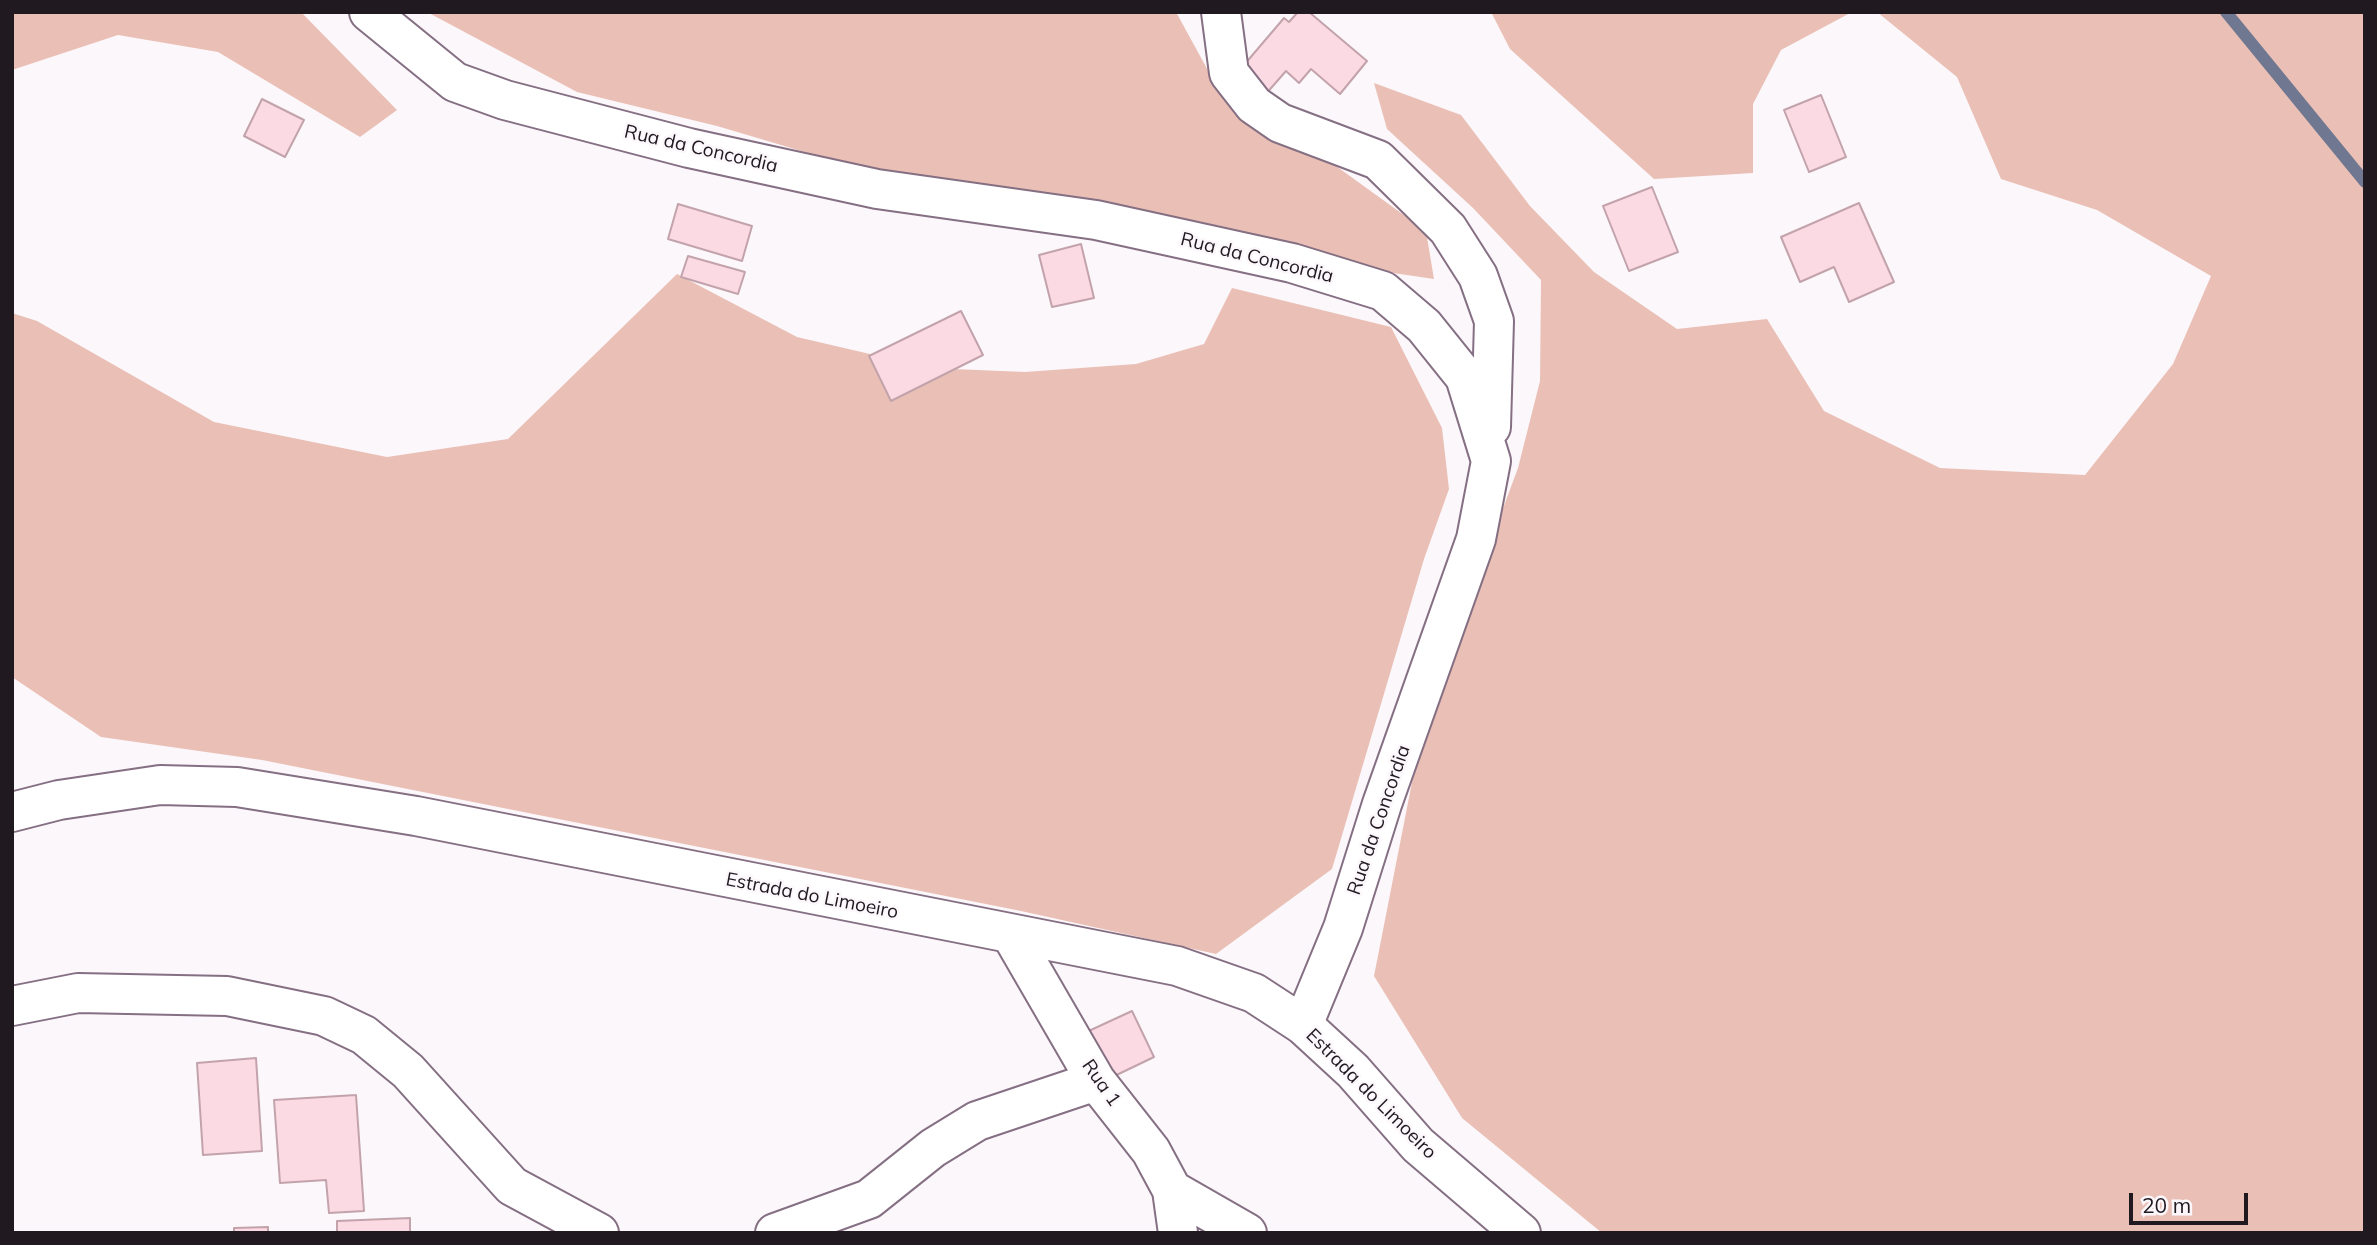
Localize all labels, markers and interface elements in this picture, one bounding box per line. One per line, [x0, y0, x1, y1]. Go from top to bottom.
street label: Rua da Concordia [622, 120, 780, 178]
street label: Rua da Concordia [1178, 228, 1336, 288]
street label: Rua da Concordia [1343, 742, 1415, 898]
street label: Estrada do Limoeiro [724, 868, 900, 924]
street label: Estrada do Limoeiro [1301, 1024, 1441, 1164]
street label: Rua 1 [1077, 1055, 1125, 1111]
scale bar [2132, 1178, 2251, 1222]
text: 20 m [2142, 1192, 2191, 1218]

